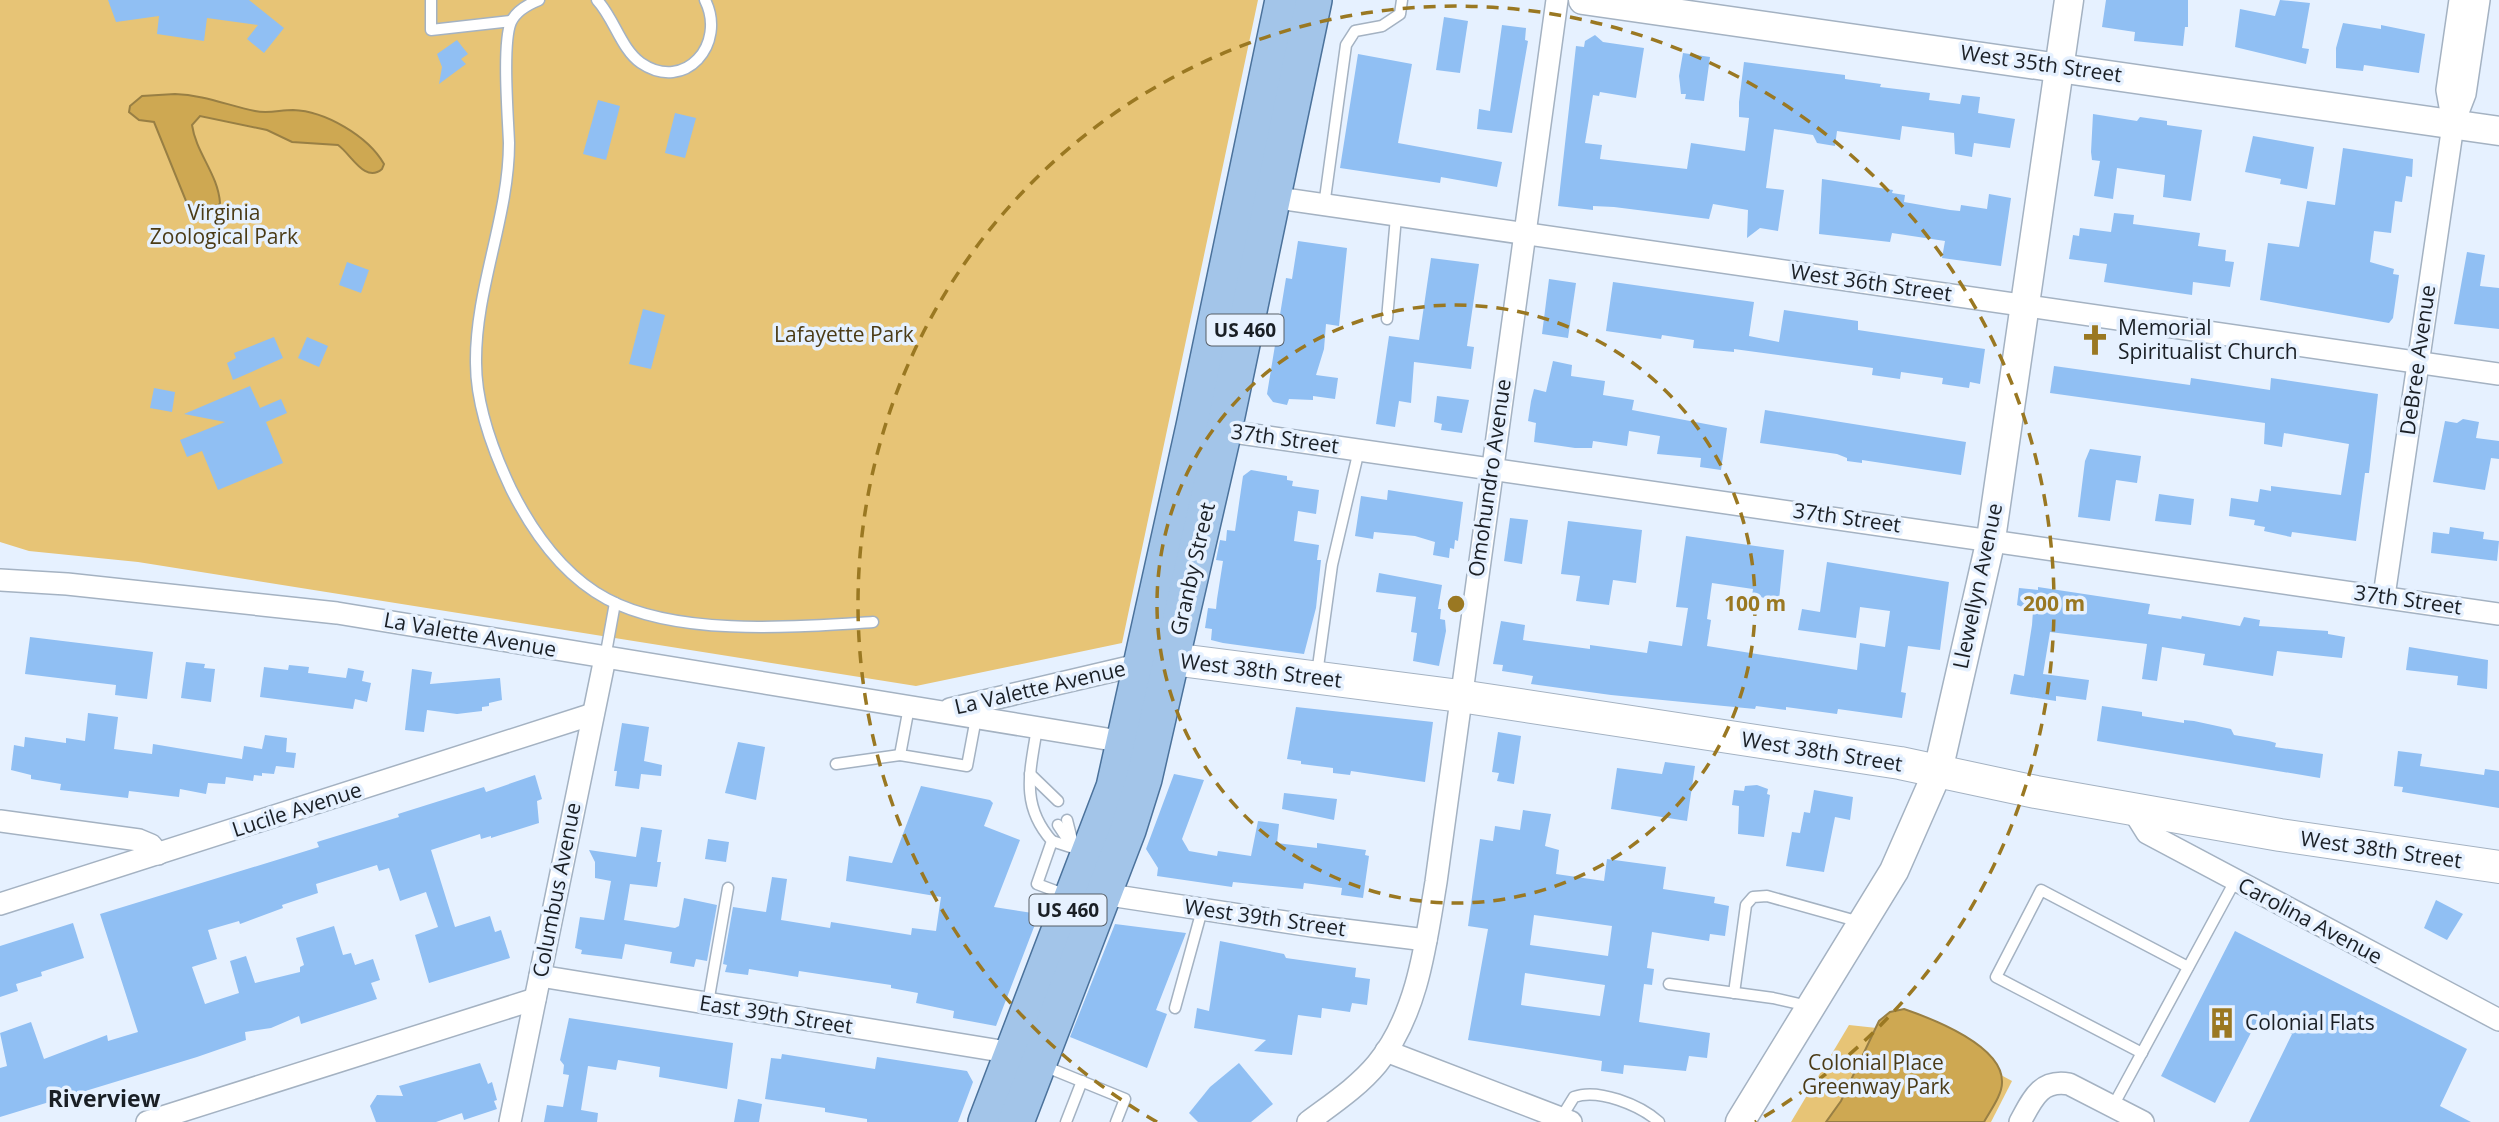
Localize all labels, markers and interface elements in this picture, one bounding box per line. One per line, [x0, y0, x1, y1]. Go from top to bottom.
street label: West 35th Street [1959, 38, 2124, 88]
park label: Virginia Zoological Park [150, 198, 298, 250]
street label: West 36th Street [1789, 257, 1954, 307]
street label: DeBree Avenue [2393, 283, 2441, 437]
place label: Memorial Spiritualist Church [2118, 313, 2298, 365]
road number: US 460 [1206, 314, 1284, 346]
park label: Lafayette Park [774, 320, 914, 348]
church icon: Memorial Spiritualist Church [2078, 323, 2112, 357]
street label: Omohundro Avenue [1461, 377, 1517, 579]
street label: 37th Street [1229, 417, 1341, 459]
street label: 37th Street [1791, 496, 1903, 538]
street label: Granby Street [1163, 499, 1221, 638]
street label: Llewellyn Avenue [1946, 500, 2008, 671]
street label: 37th Street [2352, 578, 2464, 620]
text: 100 m [1724, 589, 1786, 617]
text: 200 m [2023, 589, 2085, 617]
centre of rings [1444, 592, 1468, 616]
street label: La Valette Avenue [382, 605, 559, 663]
street label: West 38th Street [1179, 646, 1344, 694]
street label: La Valette Avenue [952, 654, 1128, 720]
street label: West 38th Street [1740, 724, 1905, 778]
street label: Lucile Avenue [228, 775, 365, 843]
street label: Columbus Avenue [525, 800, 587, 980]
street label: West 38th Street [2299, 824, 2464, 874]
street label: Carolina Avenue [2233, 870, 2388, 970]
street label: West 39th Street [1183, 892, 1348, 942]
road number: US 460 [1030, 894, 1106, 926]
street label: East 39th Street [698, 988, 855, 1040]
building icon: Colonial Flats [2205, 1006, 2239, 1040]
place label: Colonial Flats [2245, 1008, 2375, 1036]
park label: Colonial Place Greenway Park [1802, 1048, 1950, 1100]
district label: Riverview [48, 1082, 161, 1114]

